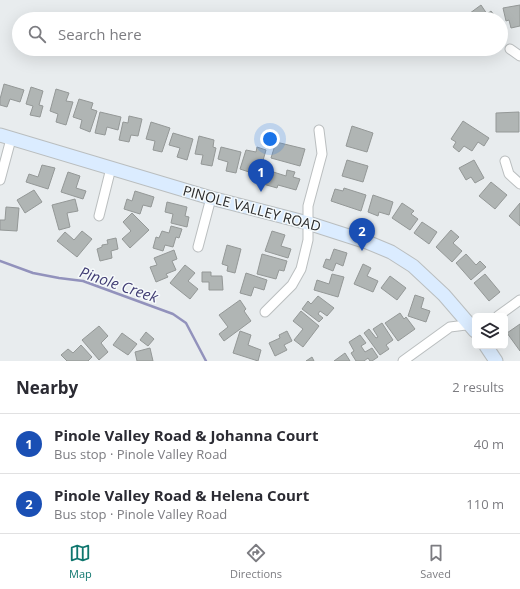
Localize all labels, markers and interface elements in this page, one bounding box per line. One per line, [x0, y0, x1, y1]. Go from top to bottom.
search box [12, 12, 508, 56]
icon: search [26, 23, 48, 45]
text: Search here [58, 24, 142, 44]
your location [260, 129, 280, 149]
pin: 1 [248, 159, 274, 192]
street label: PINOLE VALLEY ROAD [181, 180, 323, 236]
pin: 2 [349, 218, 375, 251]
water label: Pinole Creek [77, 261, 161, 307]
map controls [472, 313, 508, 349]
button: layers [472, 313, 508, 349]
text: Nearby [16, 376, 78, 399]
text: 2 results [452, 378, 504, 396]
text: Pinole Valley Road & Johanna Court [54, 425, 318, 445]
text: 1 [25, 435, 33, 453]
text: 40 m [474, 435, 504, 453]
text: Bus stop · Pinole Valley Road [54, 445, 227, 463]
text: Pinole Valley Road & Helena Court [54, 485, 309, 505]
text: 2 [25, 495, 33, 513]
text: 110 m [466, 495, 504, 513]
text: Bus stop · Pinole Valley Road [54, 505, 227, 523]
tab: Map [69, 542, 92, 581]
tab: Directions [230, 542, 282, 581]
tab: Saved [420, 542, 451, 581]

